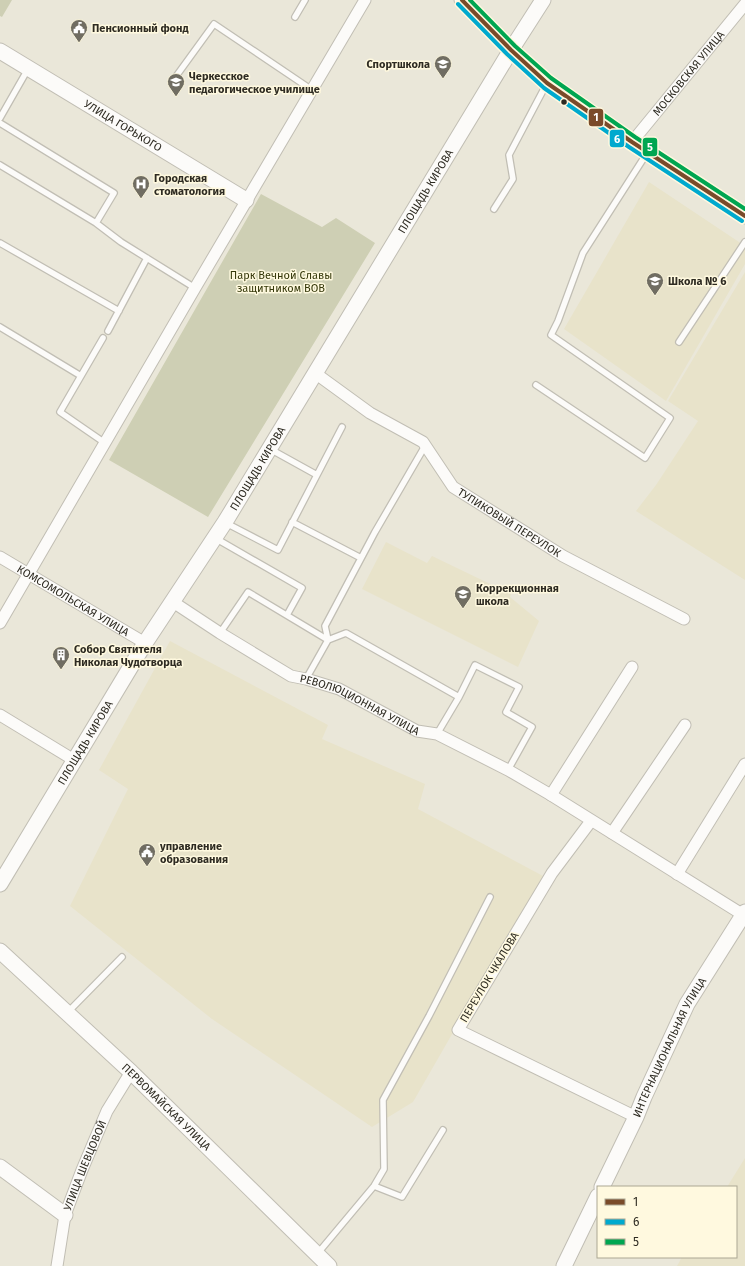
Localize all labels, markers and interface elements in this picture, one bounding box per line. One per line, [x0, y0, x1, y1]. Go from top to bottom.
public building icon: Пенсионный фонд [69, 18, 89, 43]
place label: Пенсионный фонд [92, 22, 189, 35]
street label: МОСКОВСКАЯ УЛИЦА [650, 28, 728, 118]
school or university icon: Спортшкола [433, 54, 453, 79]
place label: Спортшкола [366, 58, 430, 71]
place label: Черкесское педагогическое училище [189, 70, 320, 96]
school or university icon: Черкесское педагогическое училище [166, 72, 186, 97]
street label: УЛИЦА ГОРЬКОГО [82, 97, 164, 155]
unlabelled marker [559, 97, 569, 107]
line badge: 1 [588, 108, 604, 127]
text: 1 [593, 111, 599, 124]
line badge: 6 [609, 129, 625, 148]
text: 6 [614, 133, 620, 146]
line badge: 5 [642, 137, 658, 157]
text: 5 [647, 141, 653, 154]
street label: ПЛОЩАДЬ КИРОВА [395, 147, 457, 236]
place label: Городская стоматология [154, 172, 225, 198]
hospital icon: Городская стоматология [131, 174, 151, 199]
park label: Парк Вечной Славы защитником ВОВ [230, 269, 332, 295]
school or university icon: Школа № 6 [645, 271, 665, 296]
place label: Школа № 6 [668, 275, 726, 288]
street label: ПЛОЩАДЬ КИРОВА [228, 424, 289, 513]
street label: ТУПИКОВЫЙ ПЕРЕУЛОК [455, 486, 564, 560]
street label: КОМСОМОЛЬСКАЯ УЛИЦА [15, 563, 132, 639]
place label: Коррекционная школа [476, 582, 559, 608]
school or university icon: Коррекционная школа [453, 584, 473, 609]
place label: Собор Святителя Николая Чудотворца [74, 643, 182, 669]
building icon: Собор Святителя Николая Чудотворца [51, 645, 71, 670]
street label: РЕВОЛЮЦИОННАЯ УЛИЦА [299, 672, 422, 738]
street label: ПЛОЩАДЬ КИРОВА [55, 698, 116, 787]
place label: управление образования [159, 840, 228, 866]
public building icon: управление образования [137, 842, 157, 867]
street label: ПЕРЕУЛОК ЧКАЛОВА [457, 929, 522, 1025]
street label: ИНТЕРНАЦИОНАЛЬНАЯ УЛИЦА [630, 975, 709, 1119]
street label: ПЕРВОМАЙСКАЯ УЛИЦА [119, 1061, 214, 1154]
street label: УЛИЦА ШЕВЦОВОЙ [61, 1118, 109, 1213]
legend [597, 1186, 737, 1258]
text: 1 [633, 1195, 638, 1209]
text: 6 [633, 1215, 639, 1229]
text: 5 [633, 1235, 639, 1249]

